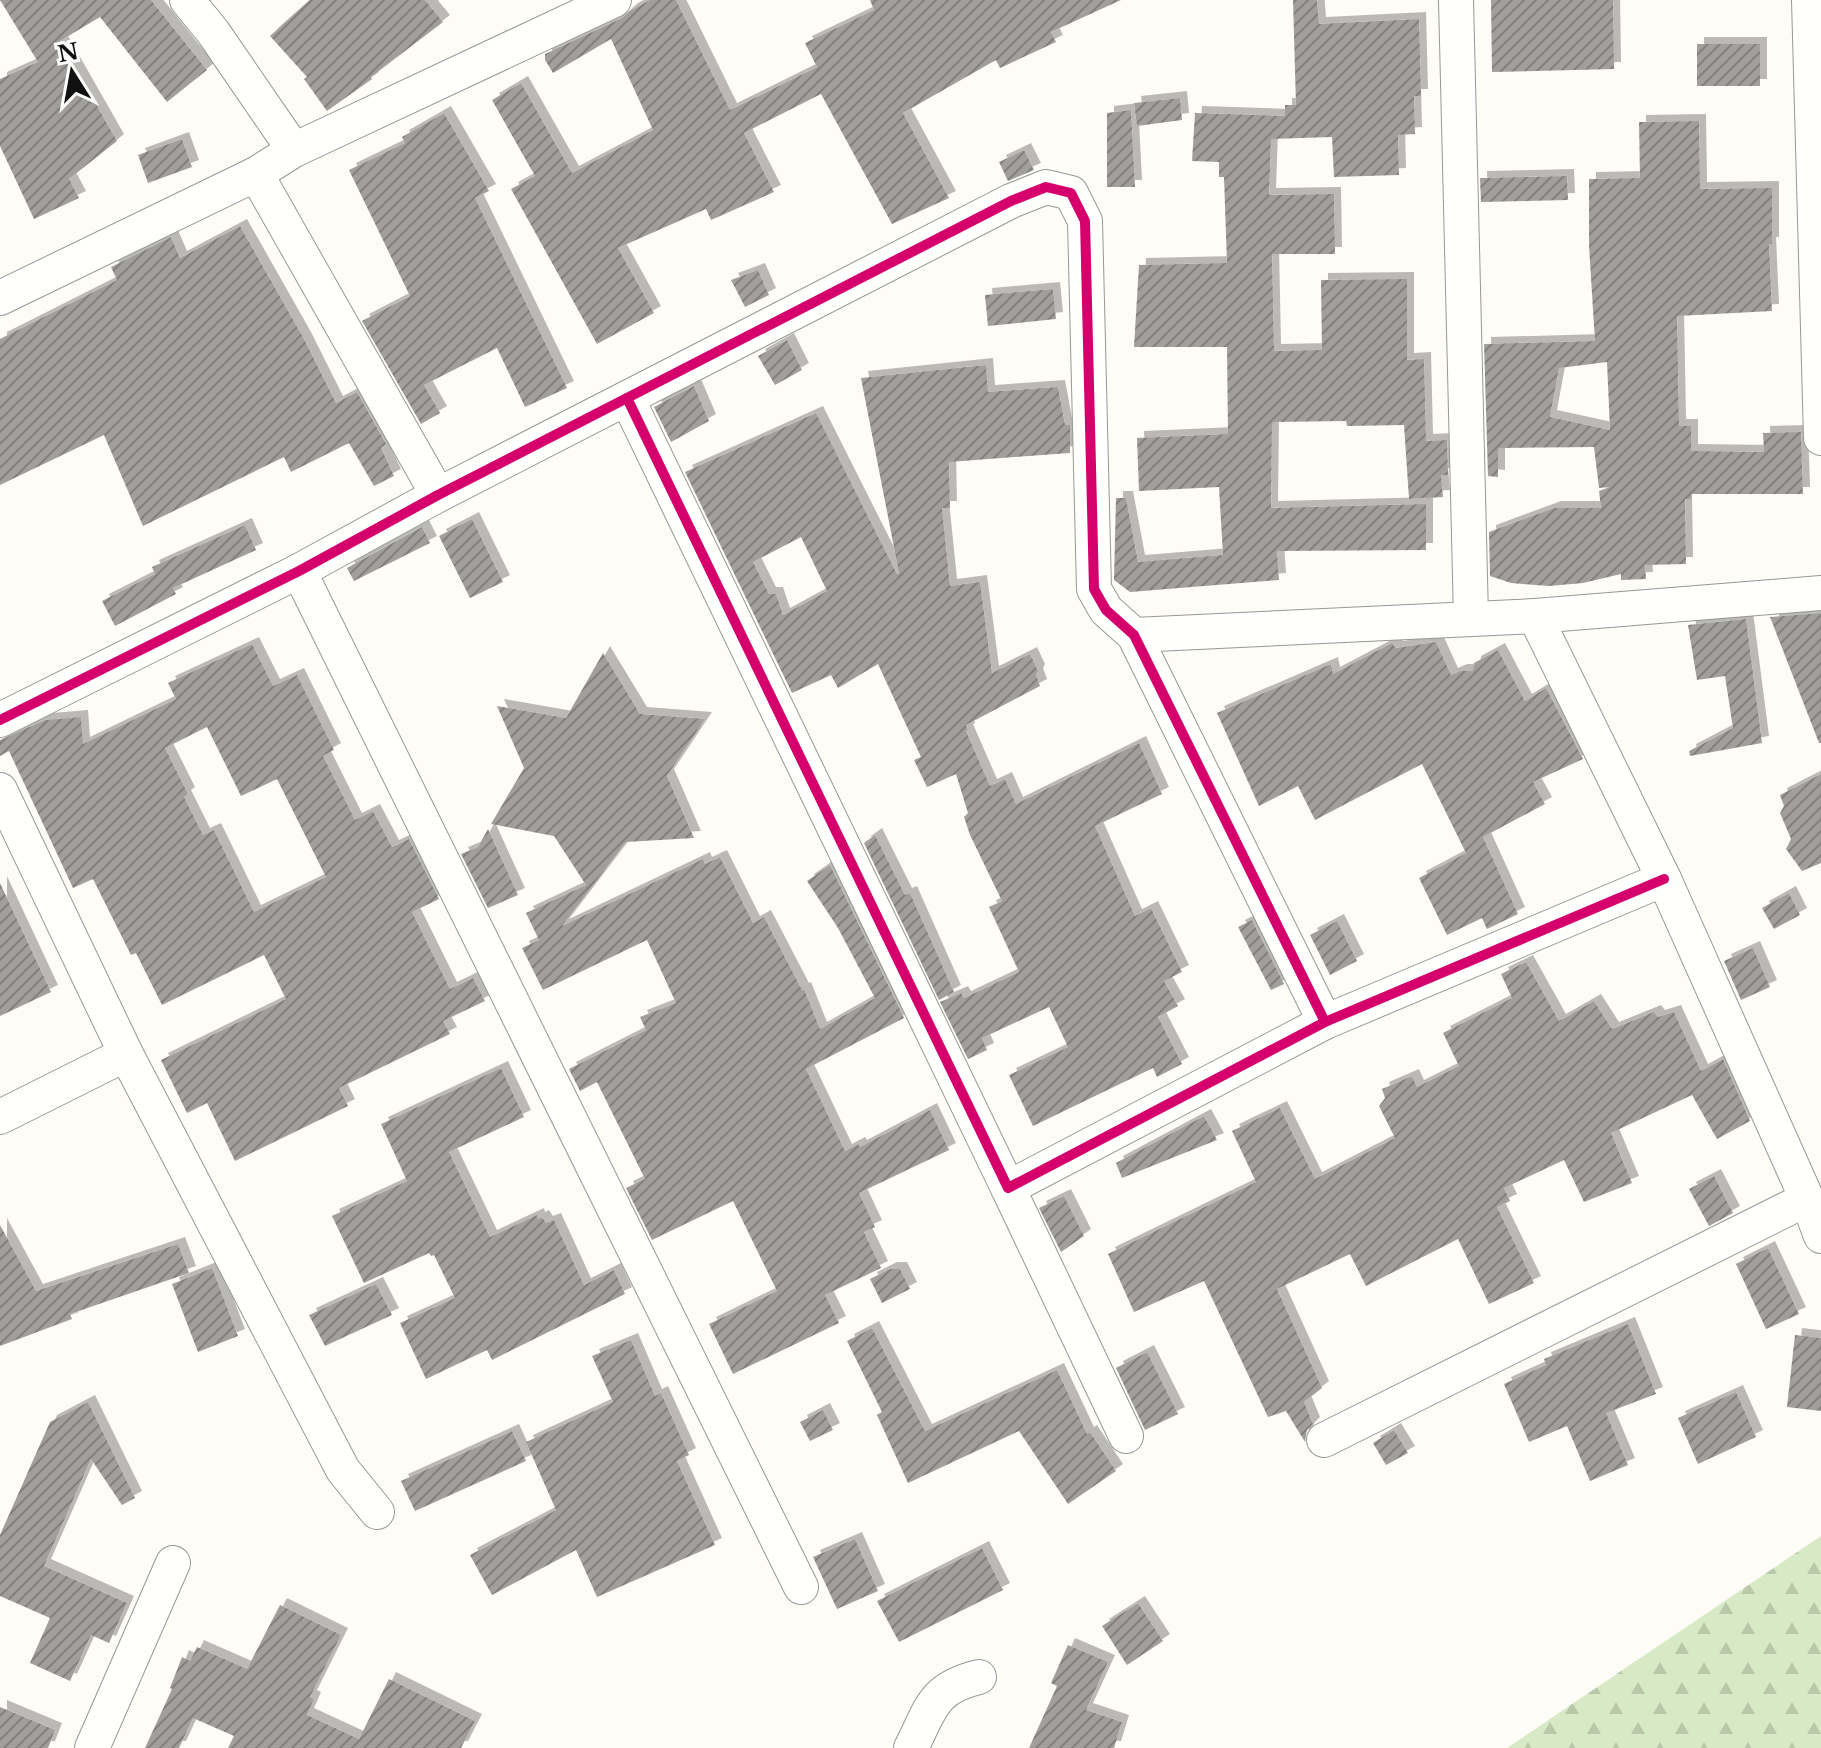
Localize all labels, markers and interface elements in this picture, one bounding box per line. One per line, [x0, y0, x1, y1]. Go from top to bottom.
north arrow [32, 32, 112, 112]
text: N [56, 38, 81, 68]

